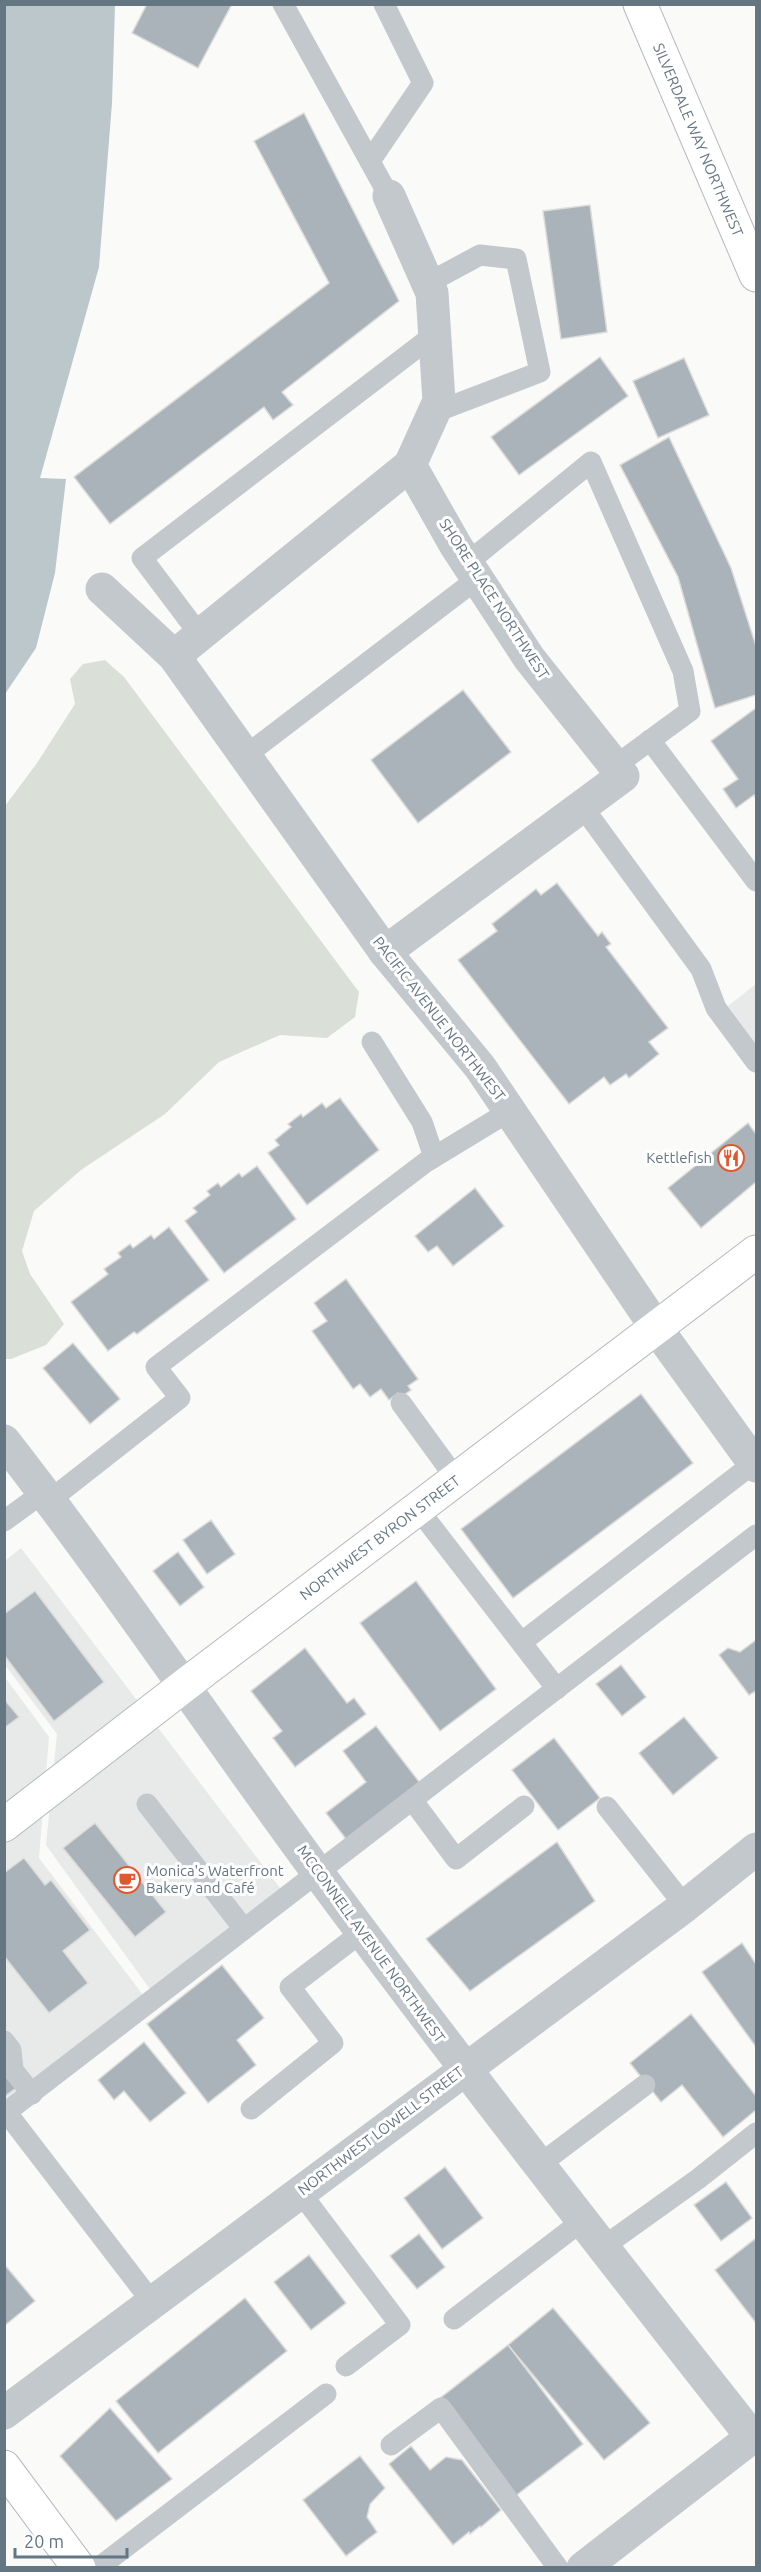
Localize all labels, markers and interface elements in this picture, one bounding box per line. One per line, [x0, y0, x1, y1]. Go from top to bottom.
street label: SILVERDALE WAY NORTHWEST [650, 41, 747, 240]
street label: SHORE PLACE NORTHWEST [436, 515, 553, 683]
street label: PACIFIC AVENUE NORTHWEST [370, 933, 509, 1105]
restaurant icon: Kettlefish [716, 1143, 746, 1173]
place label: Kettlefish [646, 1149, 712, 1166]
street label: NORTHWEST BYRON STREET [296, 1471, 464, 1603]
street label: MCCONNELL AVENUE NORTHWEST [294, 1842, 449, 2046]
place label: Monica's Waterfront Bakery and Café [146, 1862, 284, 1896]
cafe icon: Monica's Waterfront Bakery and Café [112, 1865, 142, 1895]
street label: NORTHWEST LOWELL STREET [295, 2062, 467, 2198]
scale bar [15, 2521, 128, 2559]
text: 20 m [24, 2531, 64, 2551]

